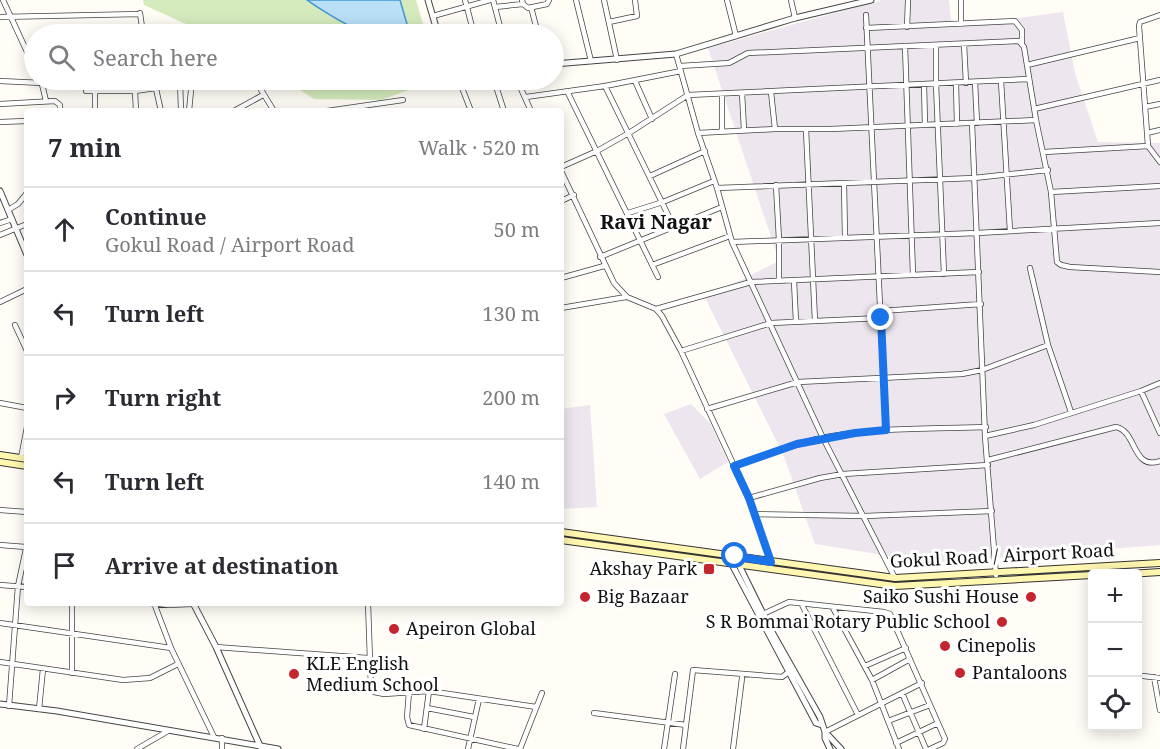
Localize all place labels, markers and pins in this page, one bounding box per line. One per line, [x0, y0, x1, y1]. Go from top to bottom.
place label: Akshay Park [590, 556, 697, 580]
marker: Akshay Park [702, 562, 716, 576]
place label: Big Bazaar [597, 584, 689, 608]
place label: Saiko Sushi House [863, 584, 1019, 608]
marker: Big Bazaar [578, 590, 592, 604]
marker: Saiko Sushi House [1024, 590, 1038, 604]
place label: S R Bommai Rotary Public School [706, 609, 990, 633]
marker: S R Bommai Rotary Public School [995, 615, 1009, 629]
place label: Apeiron Global [406, 616, 536, 640]
marker: Apeiron Global [387, 622, 401, 636]
place label: Cinepolis [957, 633, 1036, 657]
marker: Cinepolis [938, 639, 952, 653]
place label: KLE English Medium School [306, 651, 439, 696]
place label: Pantaloons [972, 660, 1067, 684]
marker: Pantaloons [953, 666, 967, 680]
marker: KLE English Medium School [287, 667, 301, 681]

